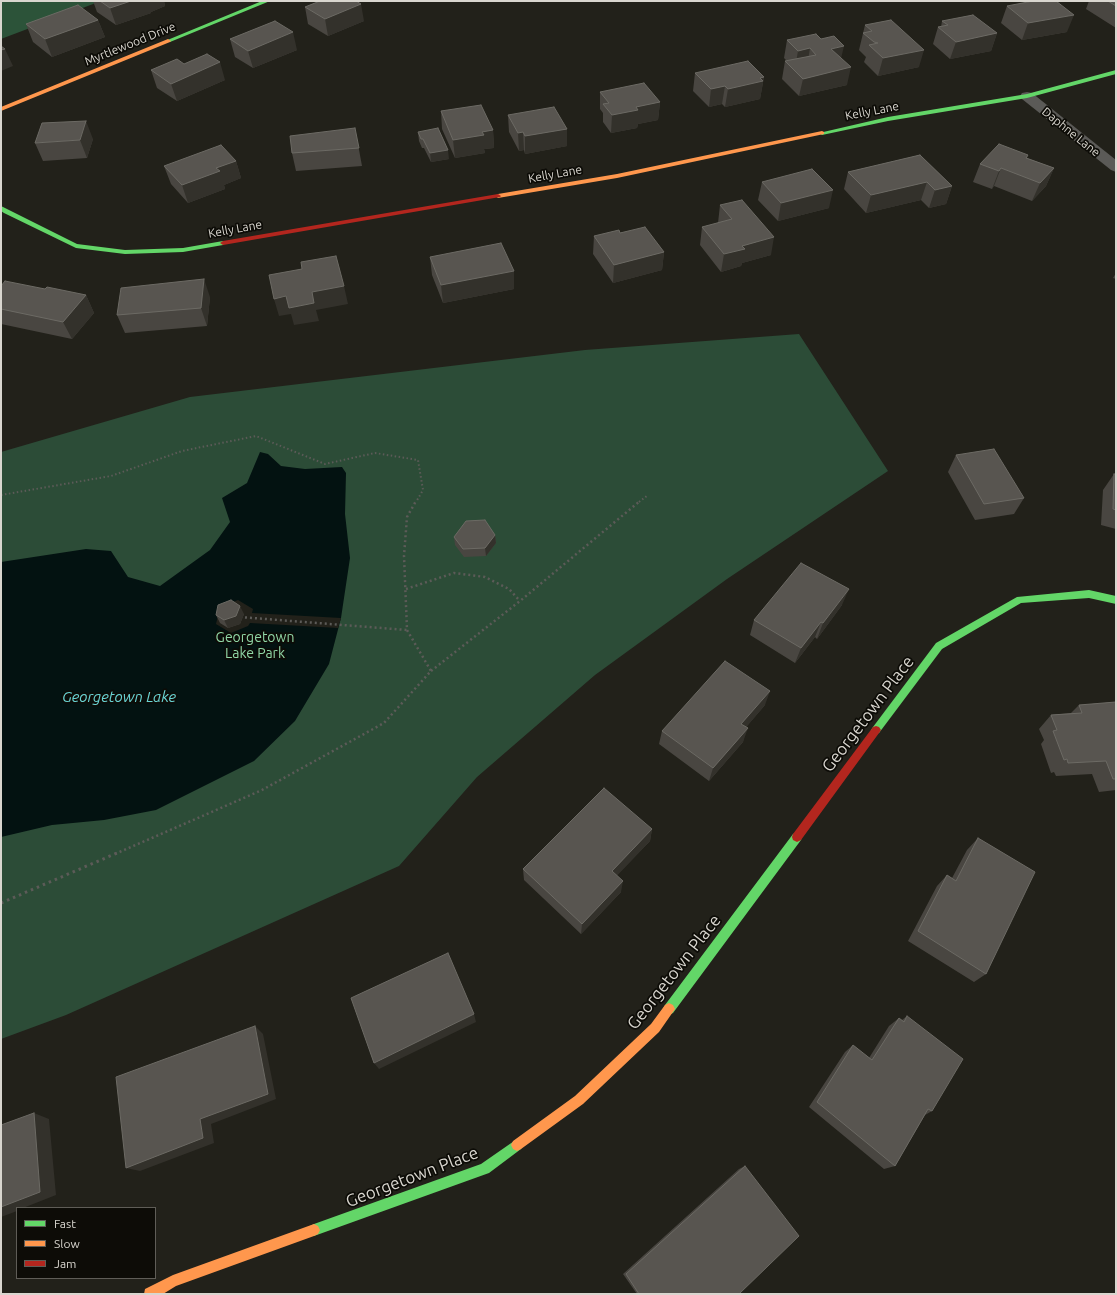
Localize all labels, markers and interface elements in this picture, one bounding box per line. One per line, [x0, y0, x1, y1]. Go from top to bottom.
street label: Myrtlewood Drive [82, 19, 178, 69]
street label: Kelly Lane [844, 99, 900, 123]
street label: Daphne Lane [1039, 104, 1103, 160]
street label: Kelly Lane [527, 162, 583, 186]
street label: Kelly Lane [207, 217, 263, 241]
park label: Georgetown Lake Park [216, 629, 294, 662]
street label: Georgetown Place [818, 652, 918, 776]
water label: Georgetown Lake [62, 688, 176, 706]
street label: Georgetown Place [623, 910, 725, 1034]
street label: Georgetown Place [343, 1142, 481, 1212]
legend [16, 1207, 156, 1279]
text: Fast [54, 1217, 76, 1230]
text: Slow [54, 1237, 80, 1250]
text: Jam [54, 1257, 76, 1270]

